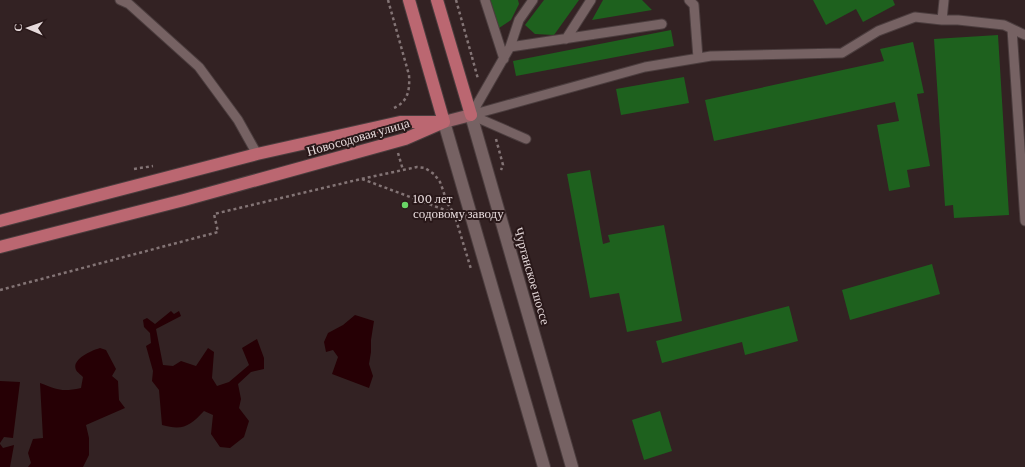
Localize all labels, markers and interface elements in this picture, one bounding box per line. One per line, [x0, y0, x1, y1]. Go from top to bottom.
north arrow [8, 8, 48, 48]
text: С [12, 23, 24, 32]
street label: Новосодовая улица [305, 115, 411, 159]
place label: 100 лет содовому заводу [413, 191, 504, 221]
marker: 100 лет содовому заводу [400, 200, 410, 210]
street label: Чуртанское шоссе [511, 226, 553, 327]

